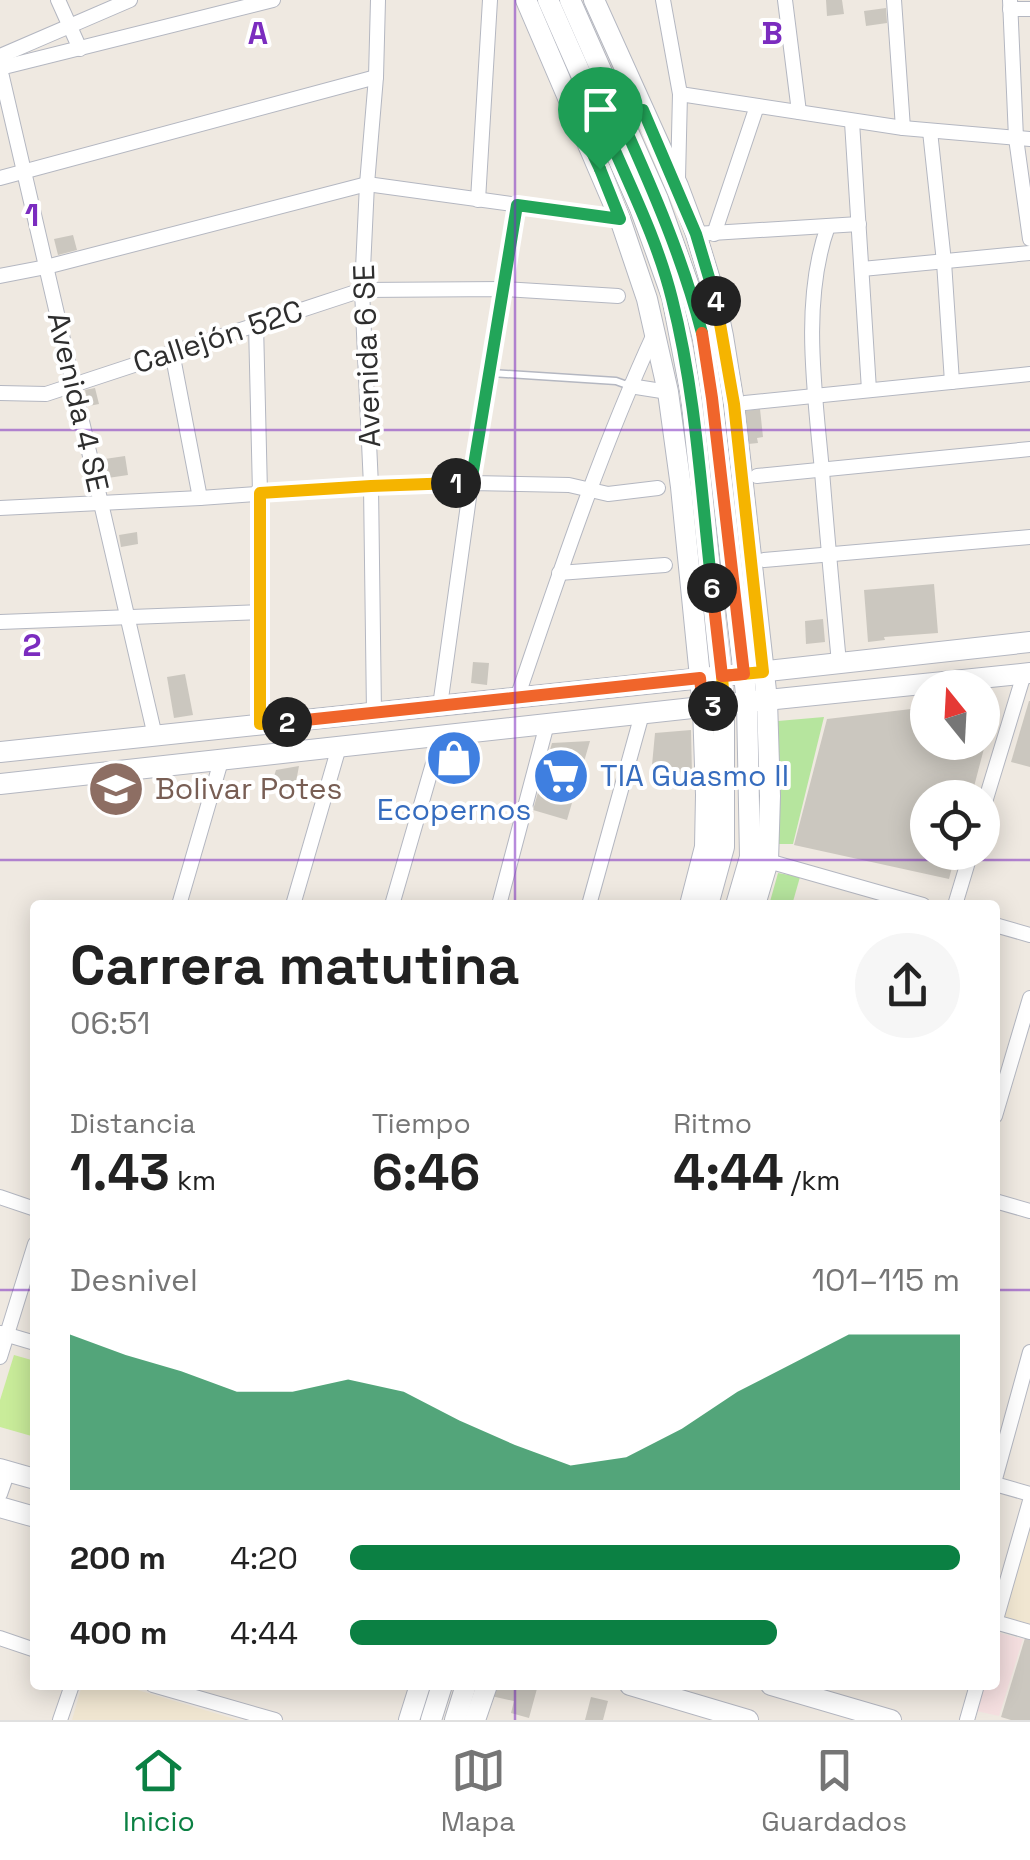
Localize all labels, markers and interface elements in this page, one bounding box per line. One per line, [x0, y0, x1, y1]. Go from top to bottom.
text: A [248, 13, 268, 53]
text: B [761, 13, 783, 53]
pin [558, 67, 643, 170]
icon: arrive [573, 82, 628, 137]
text: 1 [25, 195, 39, 235]
street label: Avenida 6 SE [344, 264, 389, 448]
pin: 4 [691, 276, 741, 326]
text: 4 [707, 283, 725, 319]
street label: Callejón 52C [128, 291, 308, 382]
street label: Avenida 4 SE [39, 308, 118, 496]
pin: 1 [431, 458, 481, 508]
text: 1 [450, 465, 462, 501]
pin: 6 [687, 563, 737, 613]
text: 6 [703, 570, 721, 606]
text: 2 [22, 625, 42, 665]
north arrow [910, 670, 1000, 760]
map controls [910, 670, 1000, 870]
pin: 3 [688, 681, 738, 731]
text: 3 [704, 688, 722, 724]
pin: 2 [262, 697, 312, 747]
text: 2 [279, 704, 295, 740]
shop icon: Ecopernos [424, 728, 484, 788]
supermarket icon: TIA Guasmo II [531, 746, 591, 806]
place label: TIA Guasmo II [600, 756, 789, 795]
school or university icon: Bolivar Potes [86, 759, 146, 819]
place label: Bolivar Potes [155, 769, 342, 808]
button: locate [910, 780, 1000, 870]
place label: Ecopernos [377, 790, 531, 829]
text: Carrera matutina [70, 930, 520, 1000]
button: share [855, 933, 960, 1038]
text: 06:51 [70, 1003, 150, 1043]
text: Distancia [70, 1105, 196, 1141]
text: Tiempo [372, 1105, 471, 1141]
text: Ritmo [673, 1105, 752, 1141]
text: 1.43 [70, 1141, 170, 1205]
text: 6:46 [372, 1141, 480, 1205]
text: 4:44 [673, 1141, 784, 1205]
text: km [170, 1162, 216, 1198]
text: /km [784, 1162, 840, 1198]
text: Desnivel [70, 1260, 198, 1300]
text: 101–115 m [812, 1260, 960, 1300]
text: 200 m [70, 1538, 166, 1578]
text: 4:20 [230, 1538, 298, 1578]
text: 400 m [70, 1613, 167, 1653]
text: 4:44 [230, 1613, 298, 1653]
tab: Inicio [123, 1743, 195, 1839]
tab: Mapa [441, 1743, 515, 1839]
tab: Guardados [761, 1743, 907, 1839]

